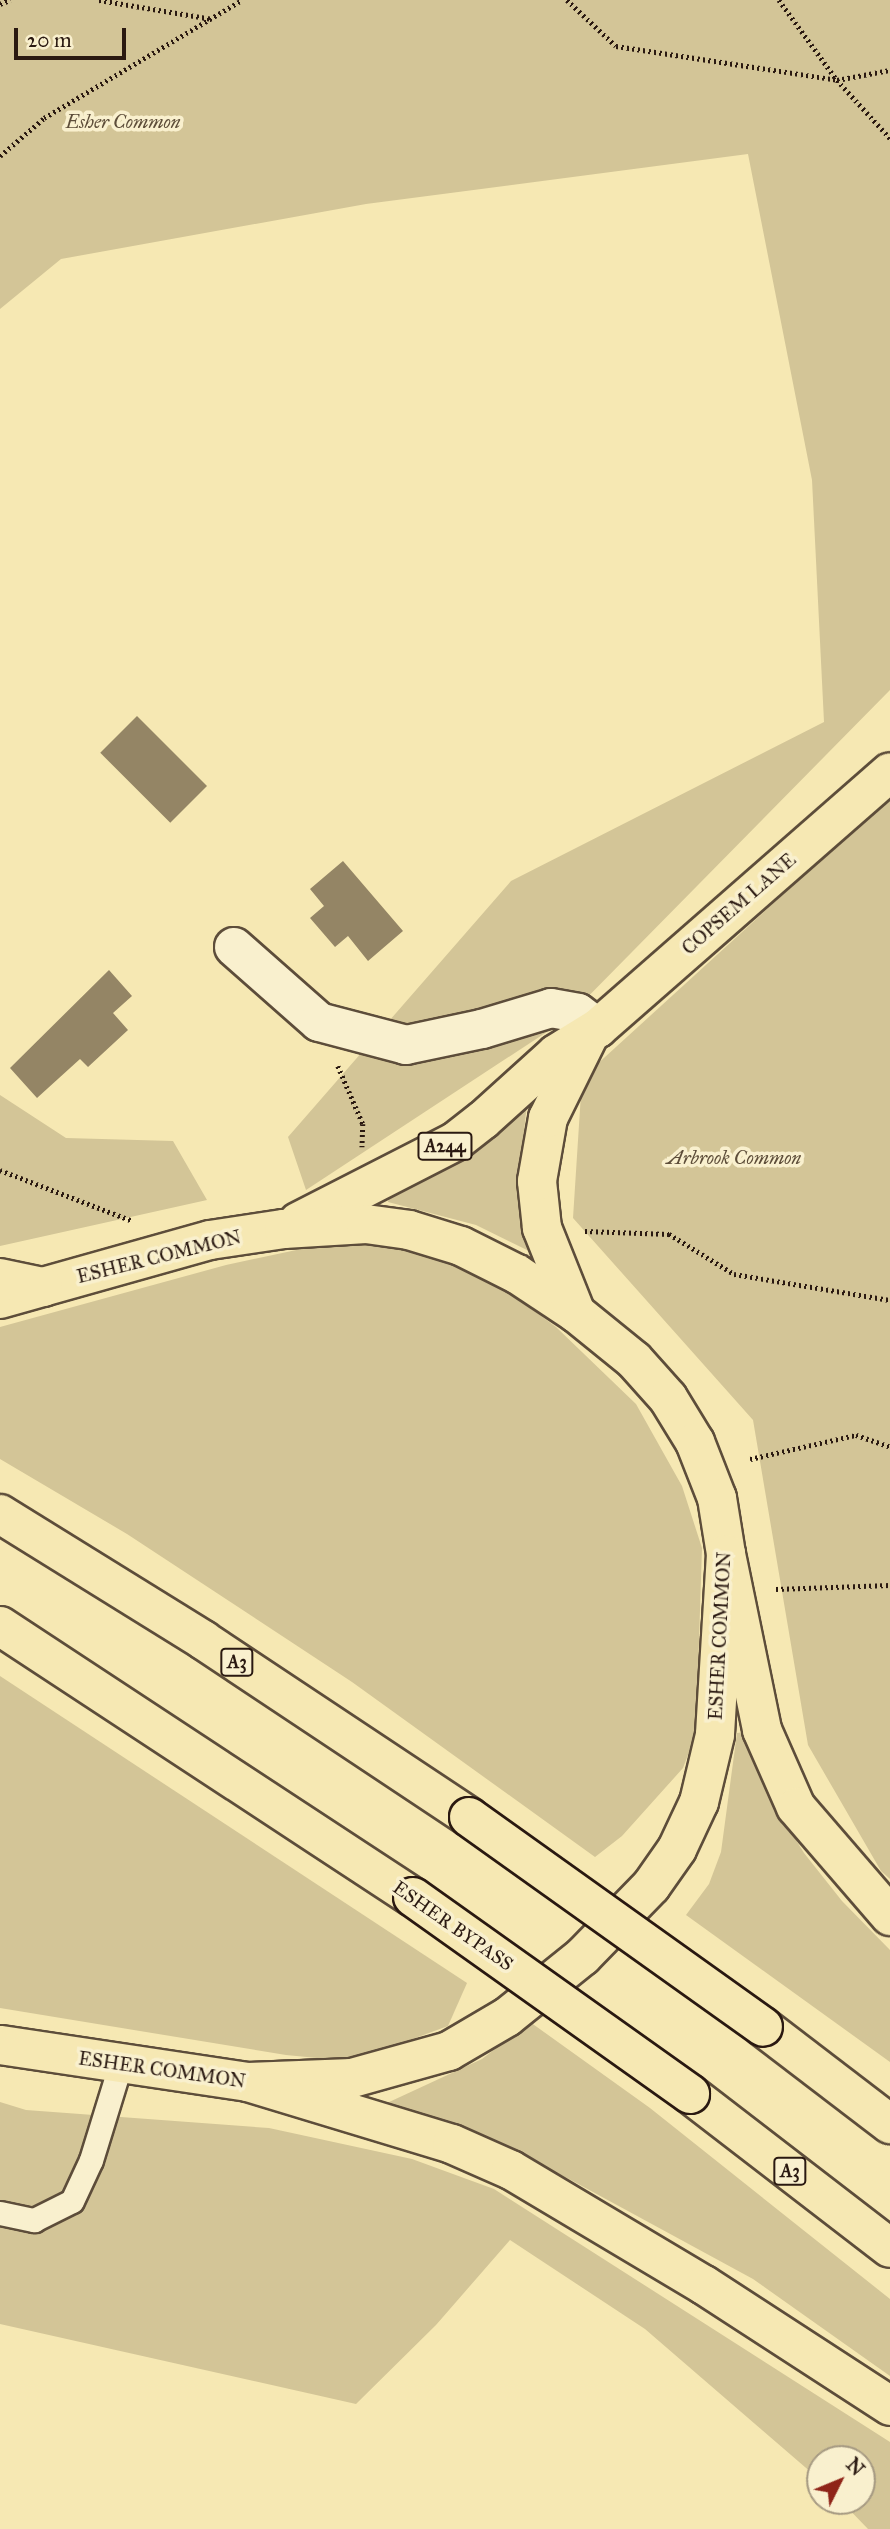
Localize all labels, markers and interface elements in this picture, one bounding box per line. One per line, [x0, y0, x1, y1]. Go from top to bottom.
scale bar [18, 14, 130, 58]
text: 20 m [27, 27, 72, 53]
park label: Esher Common [65, 111, 181, 133]
street label: COPSEM LANE [677, 848, 801, 960]
road number: A244 [417, 1132, 473, 1161]
park label: Arbrook Common [667, 1147, 801, 1169]
street label: ESHER COMMON [74, 1226, 244, 1288]
street label: ESHER COMMON [704, 1551, 736, 1721]
road number: A3 [219, 1647, 254, 1676]
street label: ESHER BYPASS [388, 1876, 518, 1976]
street label: ESHER COMMON [77, 2047, 247, 2093]
road number: A3 [772, 2157, 808, 2186]
north arrow [806, 2445, 876, 2515]
text: N [841, 2453, 869, 2480]

